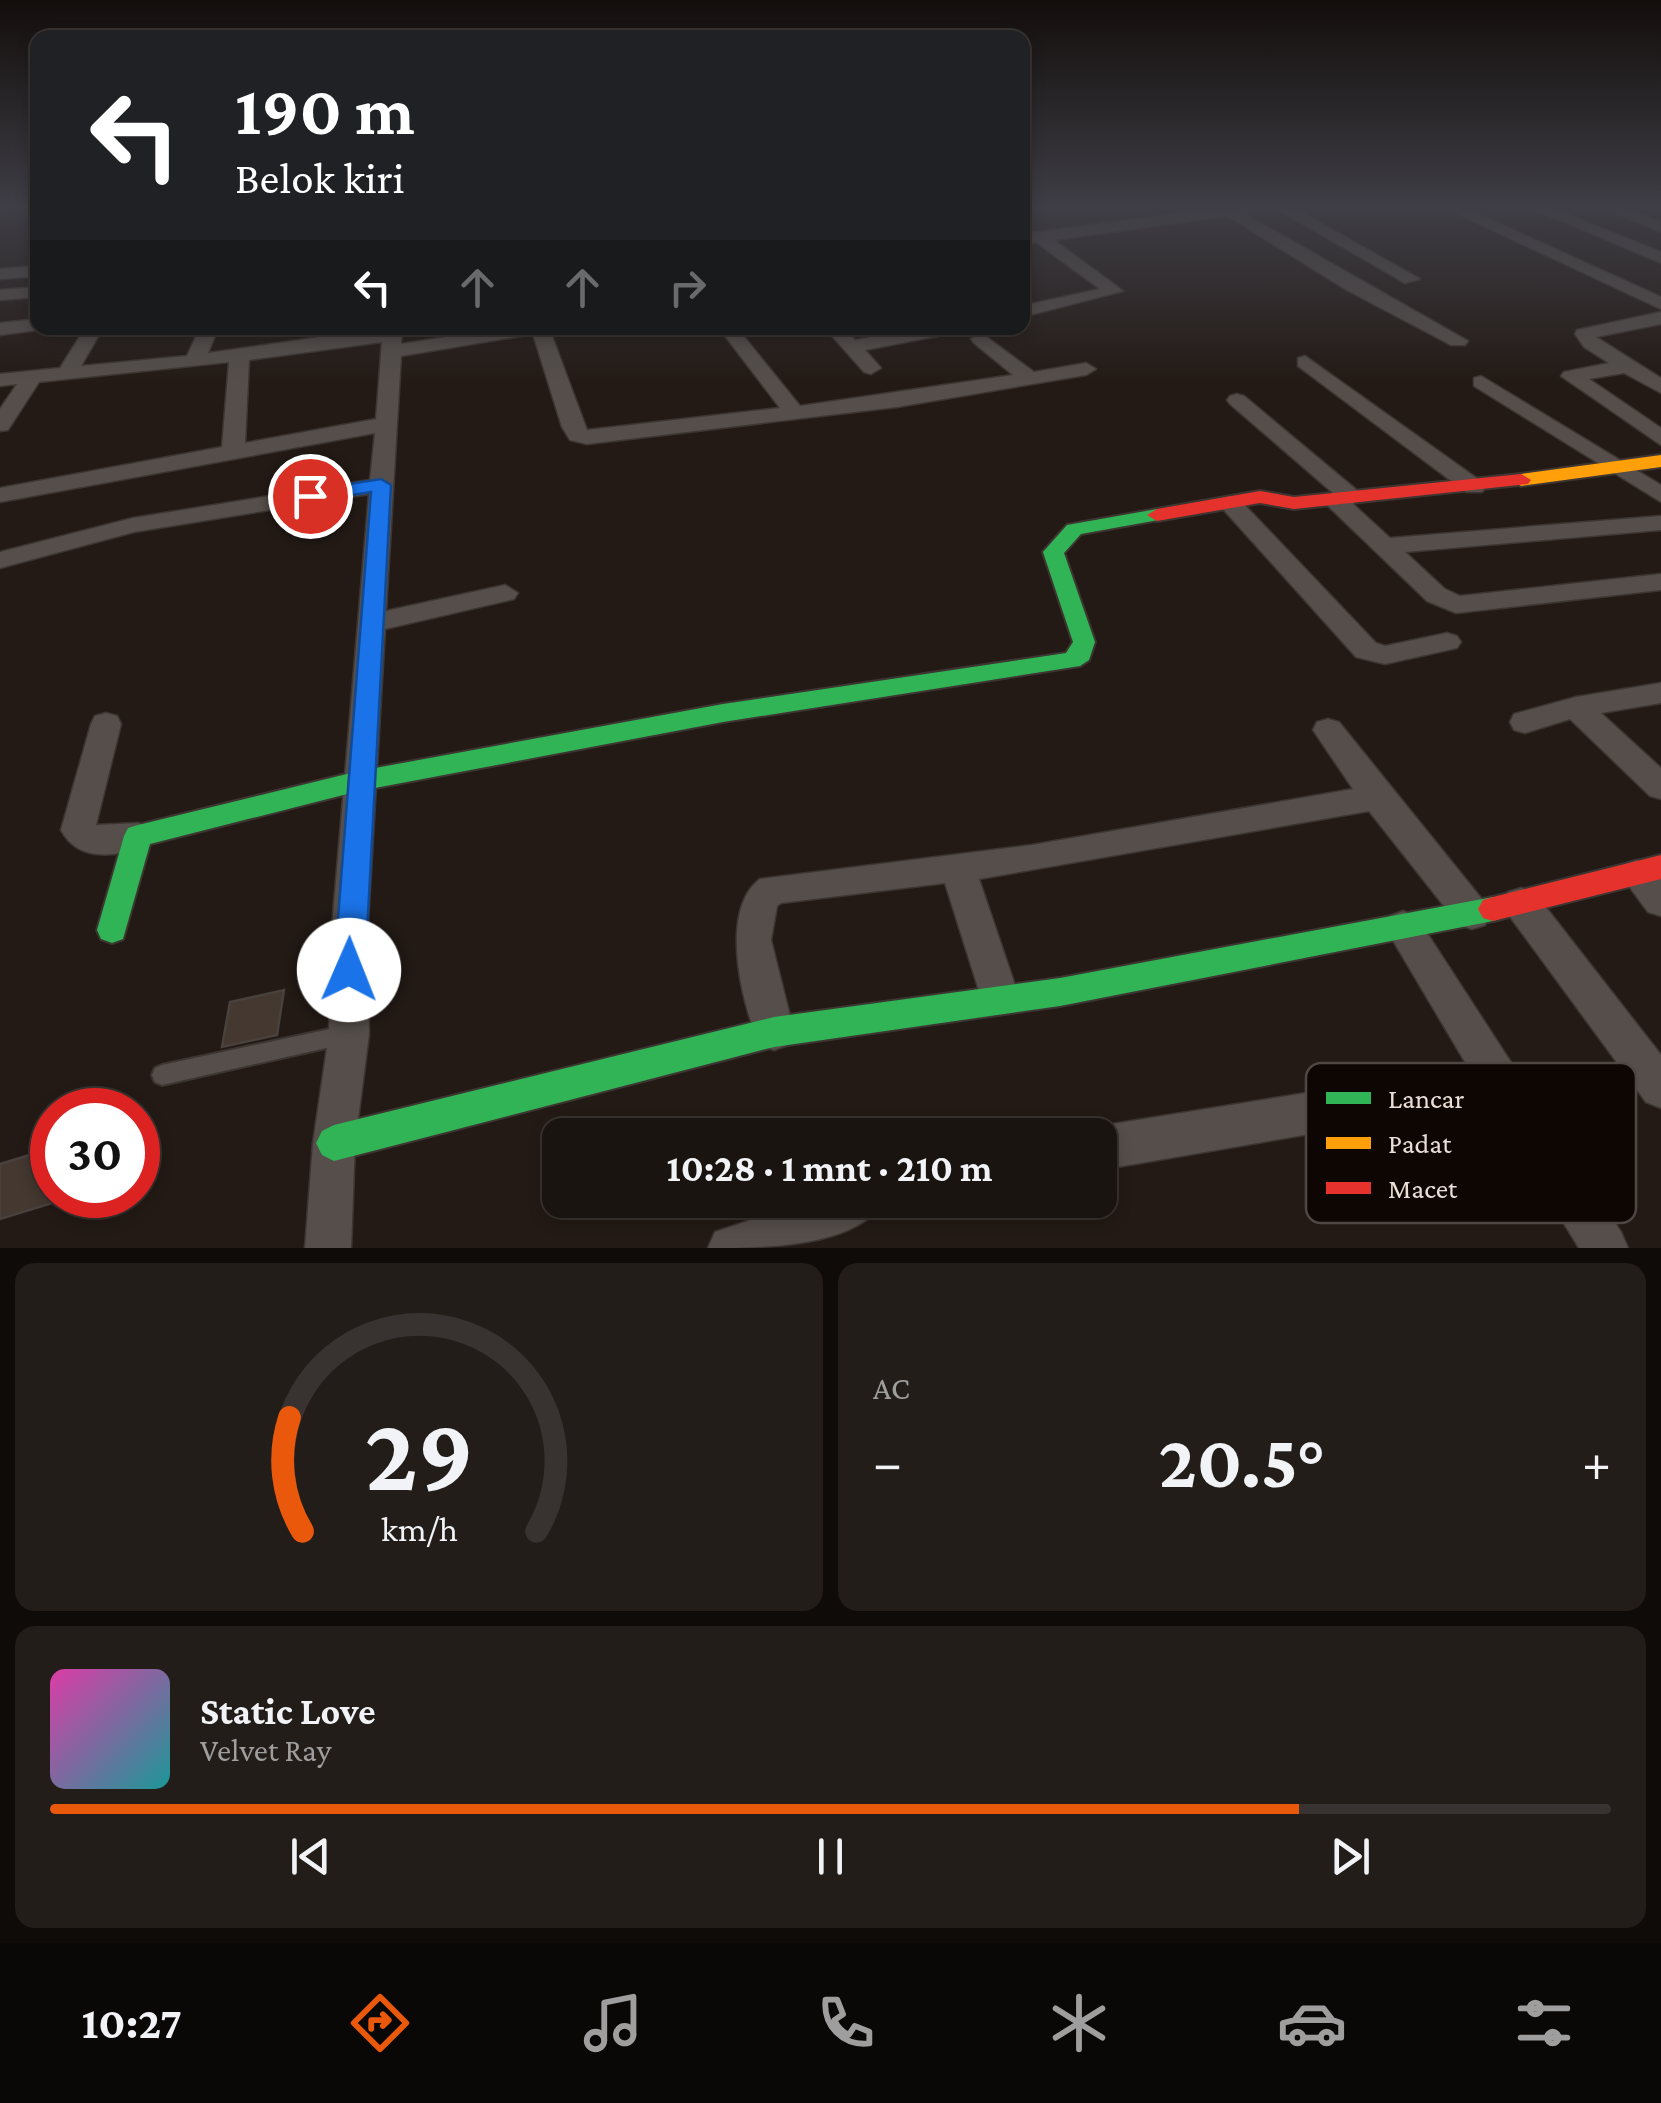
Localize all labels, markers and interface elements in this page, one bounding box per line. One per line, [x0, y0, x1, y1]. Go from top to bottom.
icon: left [70, 70, 200, 200]
text: 190 m [235, 71, 415, 149]
text: Belok kiri [235, 153, 405, 203]
icon: left [345, 260, 400, 315]
icon: ahead [450, 260, 505, 315]
icon: ahead [555, 260, 610, 315]
icon: right [660, 260, 715, 315]
pin [268, 454, 353, 539]
icon: arrive [283, 469, 338, 524]
position arrow [297, 918, 401, 1022]
legend [1306, 1063, 1636, 1223]
text: Lancar [1388, 1083, 1465, 1114]
speed limit sign: 30 [30, 1088, 160, 1218]
text: Padat [1388, 1128, 1452, 1159]
text: 10:28 · 1 mnt · 210 m [666, 1147, 993, 1189]
text: Macet [1388, 1173, 1458, 1204]
text: AC [873, 1370, 910, 1406]
text: 29 [364, 1396, 474, 1511]
text: 20.5° [1158, 1420, 1326, 1503]
text: − [873, 1432, 902, 1493]
text: + [1582, 1432, 1611, 1493]
text: km/h [380, 1509, 458, 1549]
text: Static Love [200, 1690, 376, 1732]
text: Velvet Ray [200, 1732, 331, 1768]
icon: previous [283, 1829, 338, 1884]
icon: pause [803, 1829, 858, 1884]
icon: next [1323, 1829, 1378, 1884]
icon: directions [345, 1988, 415, 2058]
icon: music [578, 1988, 648, 2058]
icon: phone [811, 1988, 881, 2058]
icon: climate [1044, 1988, 1114, 2058]
icon: car [1277, 1988, 1347, 2058]
icon: filters [1509, 1988, 1579, 2058]
text: 10:27 [81, 1998, 182, 2048]

